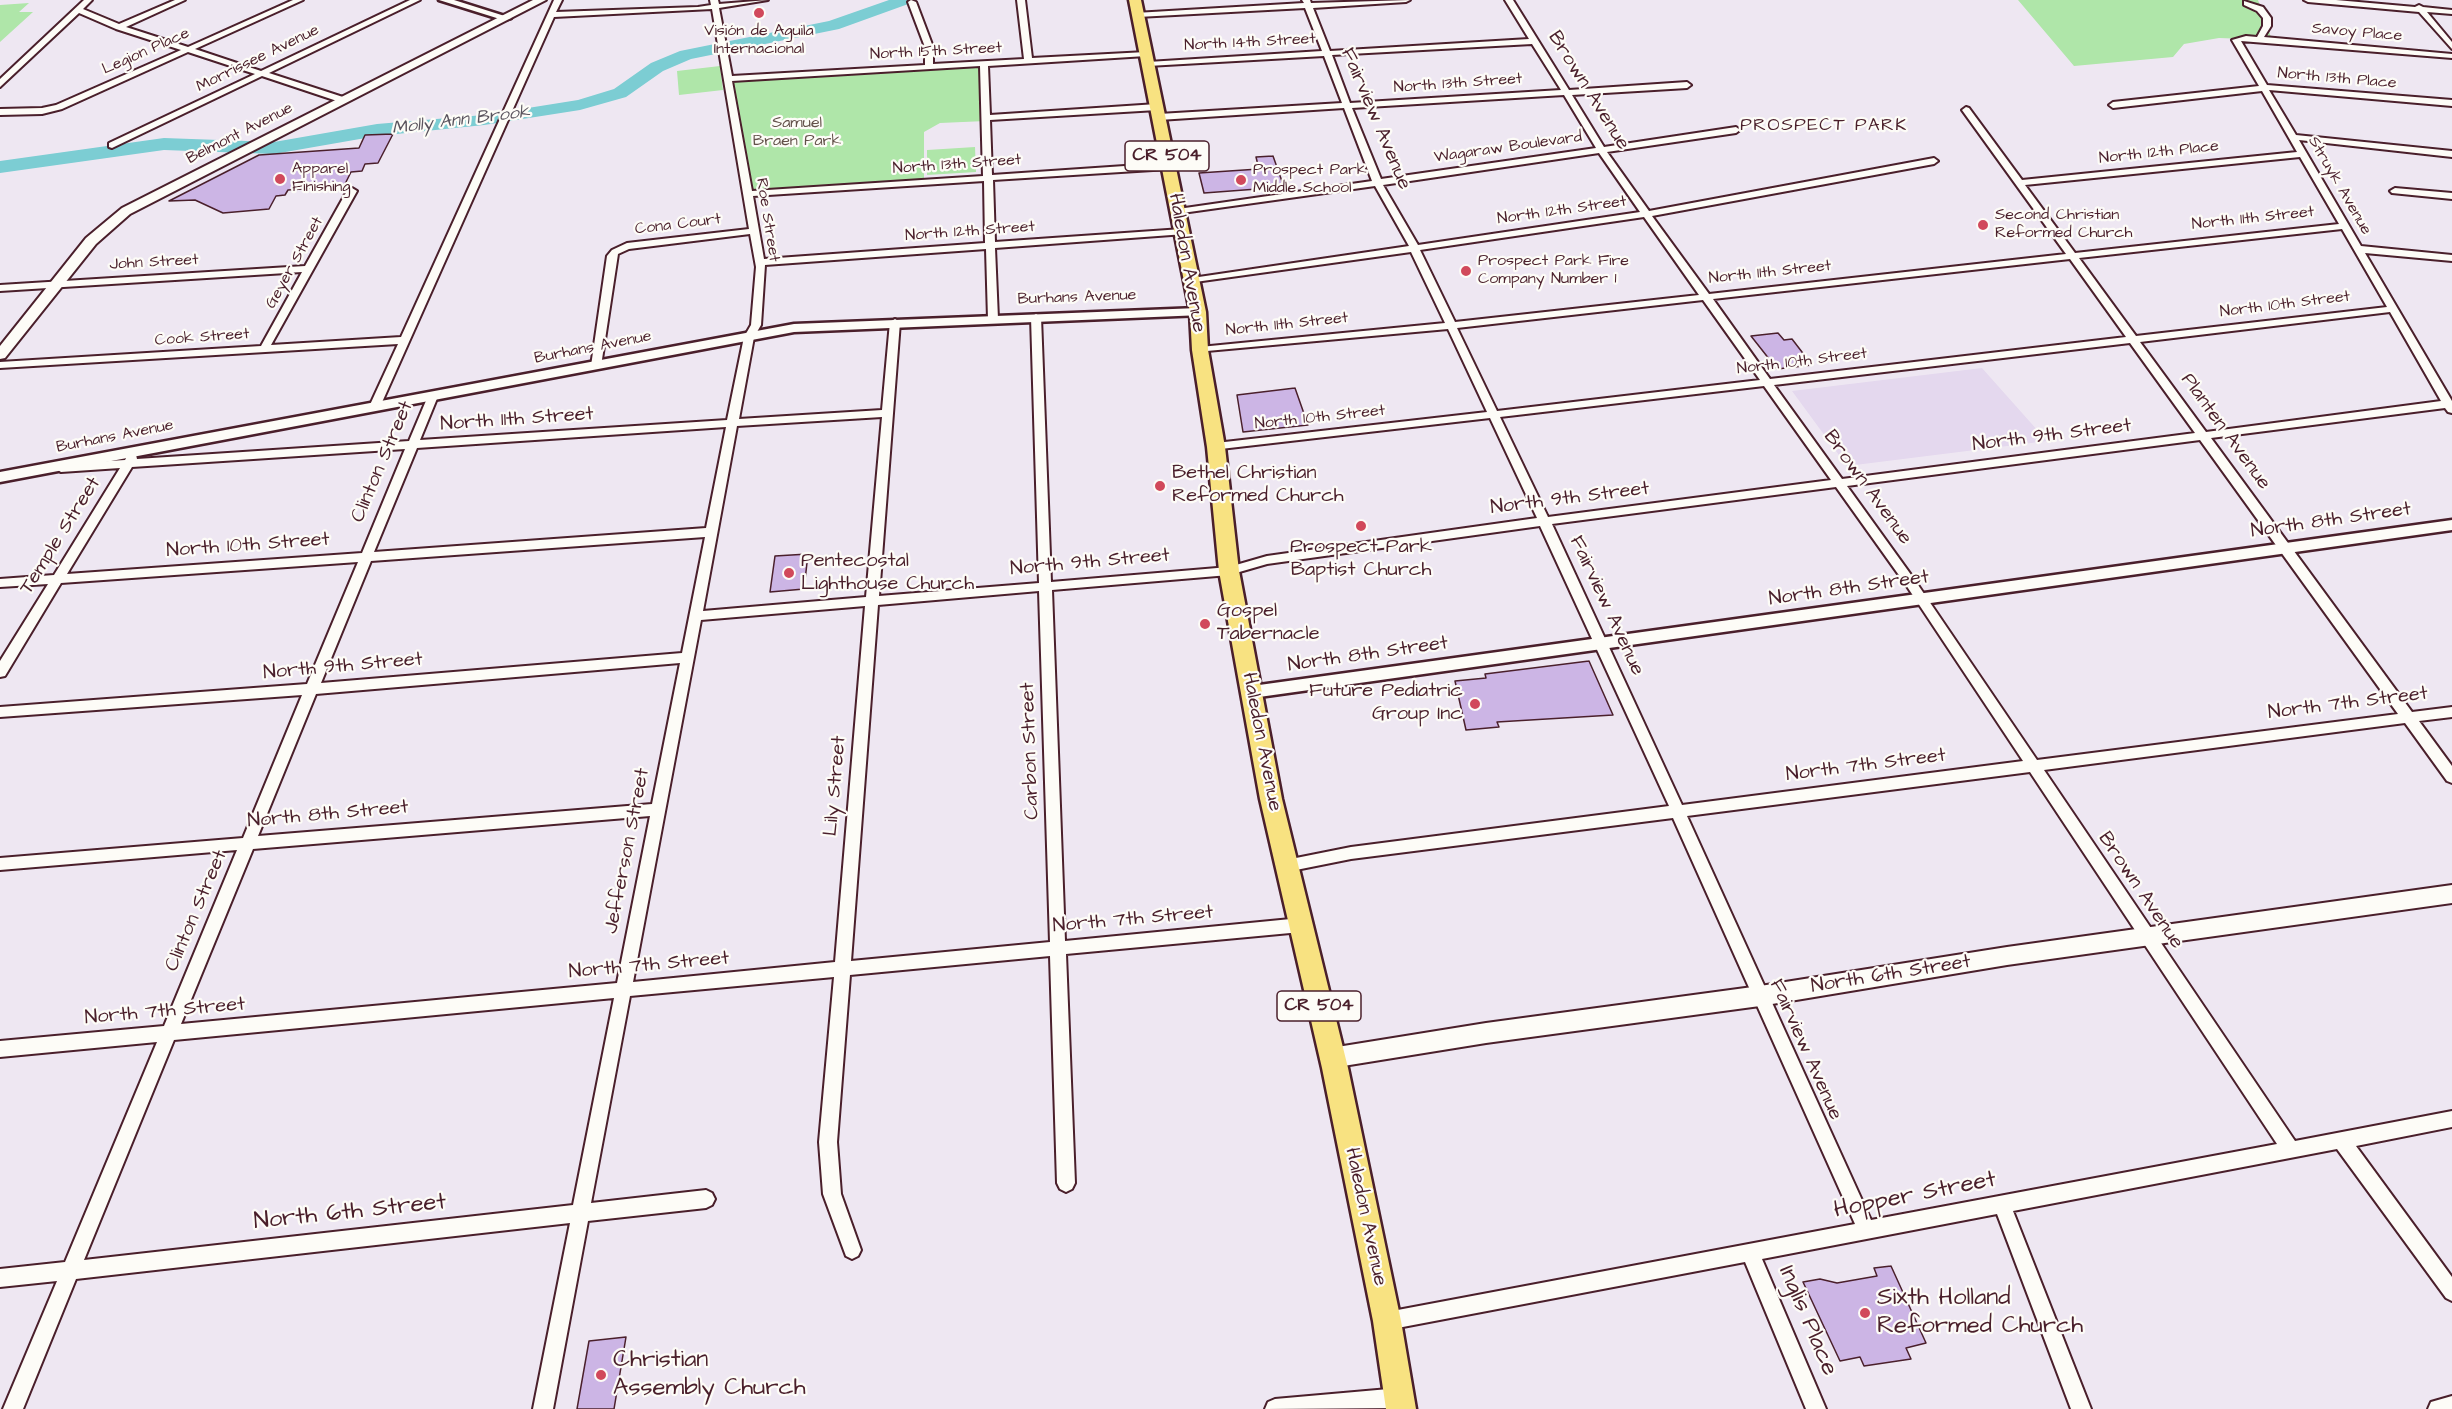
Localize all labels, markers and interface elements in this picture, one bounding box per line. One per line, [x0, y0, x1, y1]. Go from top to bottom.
marker: Visión de Aguila Internacional [752, 6, 766, 20]
street label: Savoy Place [2311, 19, 2403, 47]
street label: Morrissee Avenue [194, 21, 322, 97]
place label: Visión de Aguila Internacional [704, 22, 814, 60]
street label: Legion Place [99, 24, 193, 80]
street label: Brown Avenue [1542, 27, 1634, 155]
street label: North 14th Street [1184, 30, 1316, 56]
street label: North 15th Street [869, 39, 1003, 65]
street label: Fairview Avenue [1334, 45, 1416, 193]
street label: North 13th Place [2277, 64, 2397, 94]
street label: North 13th Street [1393, 70, 1523, 98]
street label: Belmont Avenue [184, 99, 296, 169]
water label: Molly Ann Brook [391, 102, 531, 140]
park label: Samuel Braen Park [753, 114, 841, 152]
district label: PROSPECT PARK [1740, 115, 1908, 137]
street label: Wagaraw Boulevard [1433, 128, 1583, 168]
street label: Struyk Avenue [2303, 133, 2375, 239]
street label: North 12th Place [2098, 137, 2220, 169]
road number: CR 504 [1125, 141, 1209, 171]
street label: North 13th Street [892, 151, 1022, 179]
place label: Apparel Finishing [292, 160, 351, 198]
place label: Prospect Park Middle School [1253, 161, 1367, 199]
marker: Apparel Finishing [273, 172, 287, 186]
marker: Prospect Park Middle School [1234, 173, 1248, 187]
street label: Roe Street [751, 177, 783, 263]
street label: Haledon Avenue [1162, 192, 1210, 334]
street label: North 12th Street [1496, 192, 1628, 230]
street label: North 11th Street [2191, 203, 2315, 235]
place label: Second Christian Reformed Church [1995, 206, 2132, 244]
street label: Cona Court [634, 210, 722, 240]
street label: Geyer Street [262, 214, 328, 312]
street label: North 12th Street [904, 218, 1036, 246]
marker: Second Christian Reformed Church [1976, 218, 1990, 232]
street label: John Street [109, 251, 199, 275]
place label: Prospect Park Fire Company Number 1 [1478, 252, 1629, 290]
street label: North 11th Street [1708, 257, 1832, 289]
marker: Prospect Park Fire Company Number 1 [1459, 264, 1473, 278]
street label: Burhans Avenue [1017, 286, 1137, 310]
street label: North 10th Street [2219, 287, 2351, 323]
street label: North 11th Street [1225, 309, 1349, 341]
street label: Cook Street [154, 325, 250, 351]
street label: Burhans Avenue [533, 327, 653, 369]
street label: North 10th Street [1736, 344, 1868, 380]
street label: Planten Avenue [2175, 369, 2275, 495]
street label: Clinton Street [347, 398, 419, 526]
street label: North 10th Street [1254, 402, 1386, 434]
street label: North 11th Street [440, 403, 594, 437]
street label: North 9th Street [1971, 414, 2133, 458]
street label: Burhans Avenue [55, 416, 175, 458]
street label: Brown Avenue [1817, 426, 1917, 550]
place label: Bethel Christian Reformed Church [1172, 462, 1344, 509]
street label: Temple Street [15, 473, 107, 599]
street label: North 9th Street [1489, 477, 1651, 521]
marker: Bethel Christian Reformed Church [1153, 479, 1167, 493]
street label: North 8th Street [2249, 498, 2413, 544]
marker: Prospect Park Baptist Church [1354, 519, 1368, 533]
street label: North 10th Street [166, 528, 330, 564]
street label: Fairview Avenue [1563, 532, 1649, 680]
place label: Prospect Park Baptist Church [1290, 536, 1432, 583]
street label: North 9th Street [1009, 544, 1171, 582]
place label: Pentecostal Lighthouse Church [801, 550, 974, 597]
marker: Pentecostal Lighthouse Church [782, 566, 796, 580]
street label: North 8th Street [1767, 566, 1931, 612]
place label: Gospel Tabernacle [1217, 600, 1320, 647]
marker: Gospel Tabernacle [1198, 617, 1212, 631]
street label: North 8th Street [1286, 632, 1450, 678]
street label: North 9th Street [262, 648, 424, 686]
street label: Haledon Avenue [1236, 671, 1286, 813]
place label: Future Pediatric Group Inc [1309, 680, 1463, 727]
street label: Carbon Street [1017, 682, 1045, 820]
street label: North 7th Street [2267, 682, 2429, 726]
marker: Future Pediatric Group Inc [1468, 697, 1482, 711]
street label: Lily Street [820, 735, 852, 837]
street label: North 7th Street [1785, 744, 1947, 788]
street label: Jefferson Street [600, 766, 656, 936]
street label: North 8th Street [247, 796, 409, 834]
street label: Brown Avenue [2092, 828, 2188, 954]
street label: Clinton Street [161, 847, 233, 975]
street label: North 7th Street [1052, 901, 1214, 939]
street label: North 7th Street [568, 947, 730, 985]
street label: North 6th Street [1810, 951, 1972, 999]
street label: Fairview Avenue [1763, 976, 1847, 1124]
road number: CR 504 [1277, 991, 1361, 1021]
street label: North 7th Street [84, 993, 246, 1031]
street label: Haledon Avenue [1339, 1146, 1391, 1288]
street label: Hopper Street [1831, 1166, 1999, 1226]
street label: North 6th Street [252, 1189, 448, 1237]
street label: Inglis Place [1771, 1262, 1843, 1380]
place label: Sixth Holland Reformed Church [1877, 1285, 2083, 1341]
marker: Sixth Holland Reformed Church [1858, 1306, 1872, 1320]
place label: Christian Assembly Church [613, 1347, 806, 1403]
marker: Christian Assembly Church [594, 1368, 608, 1382]

